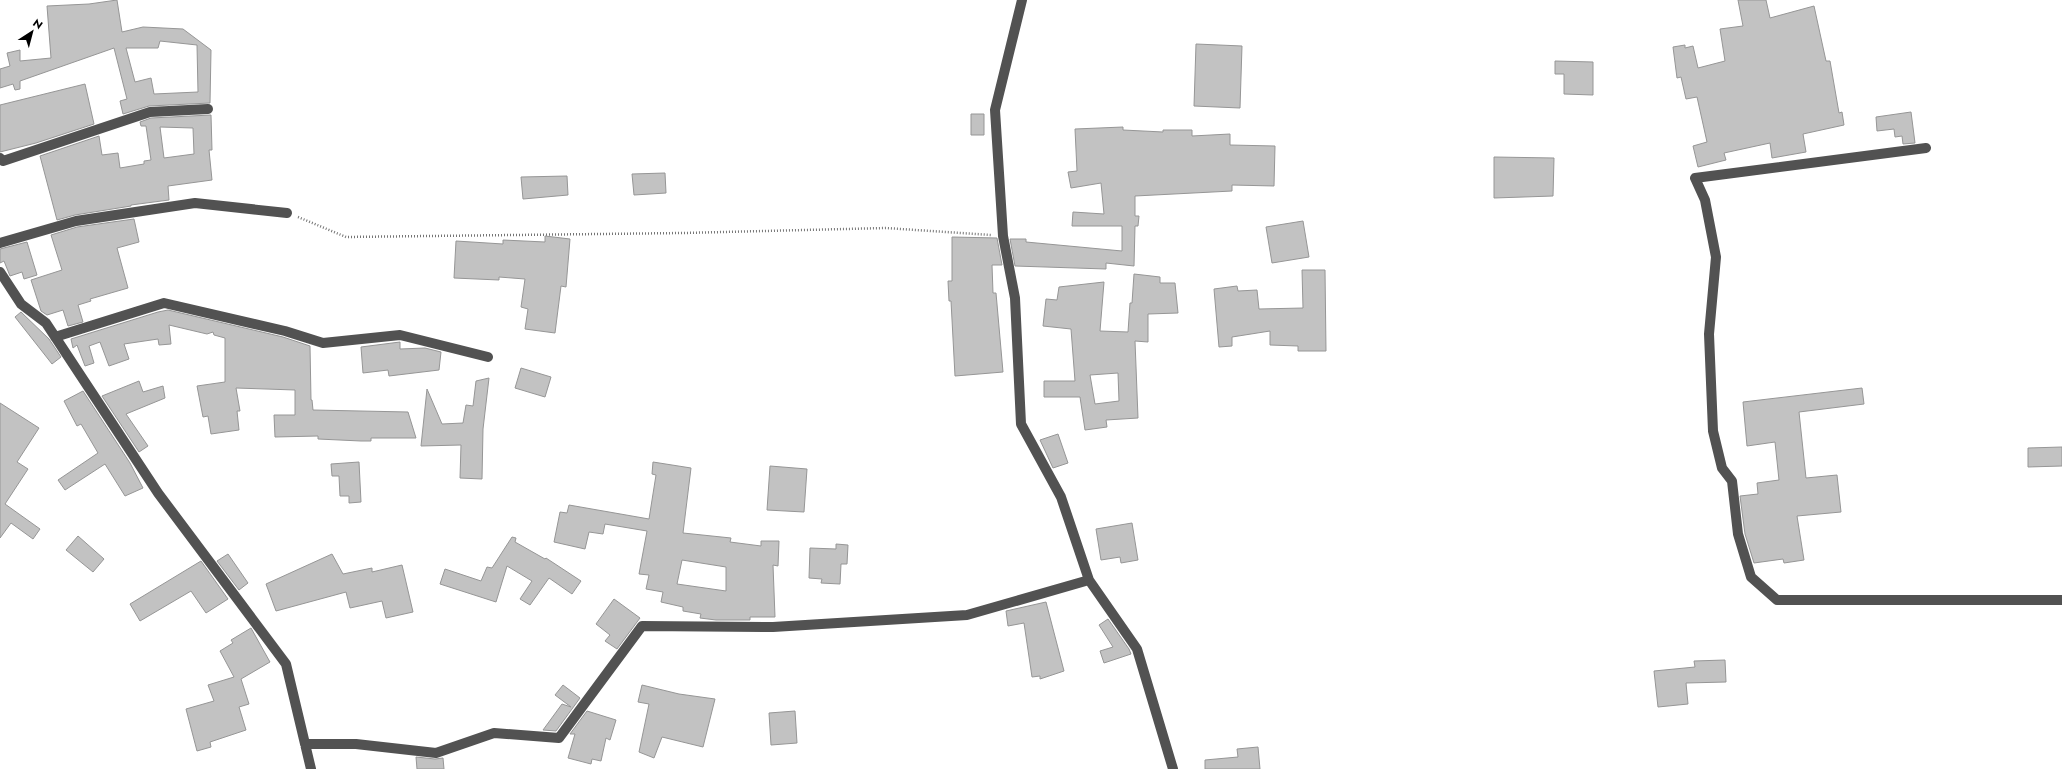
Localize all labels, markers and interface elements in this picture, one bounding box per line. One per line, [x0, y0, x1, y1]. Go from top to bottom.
north arrow [12, 12, 52, 52]
text: N [30, 15, 46, 33]

